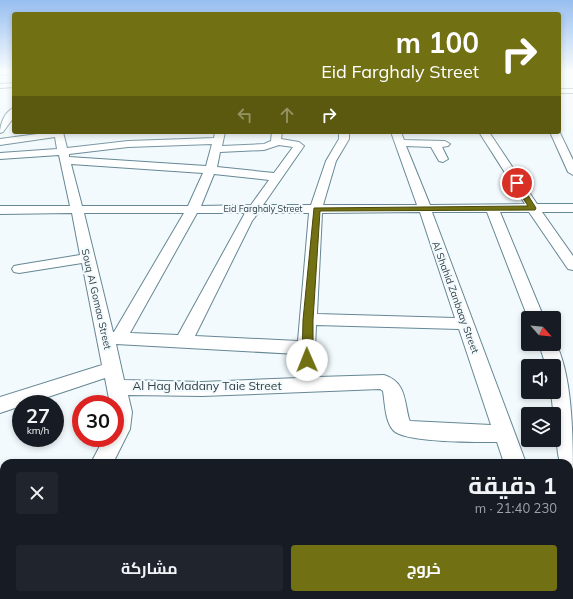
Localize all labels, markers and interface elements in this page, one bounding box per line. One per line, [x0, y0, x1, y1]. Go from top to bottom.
text: 100 m [396, 25, 479, 60]
icon: right [493, 28, 545, 80]
text: Eid Farghaly Street [321, 60, 479, 83]
icon: left [234, 104, 256, 126]
icon: ahead [276, 104, 298, 126]
icon: right [318, 104, 340, 126]
pin [500, 166, 534, 200]
icon: arrive [506, 172, 528, 194]
street label: Eid Farghaly Street [224, 203, 302, 215]
street label: Al Shahid Zanbaay Street [429, 239, 482, 356]
street label: Souq Al Gomaa Street [79, 248, 115, 351]
north arrow [521, 311, 561, 351]
map controls [521, 311, 561, 447]
position arrow [286, 339, 328, 381]
button: sound [521, 359, 561, 399]
street label: Al Hag Madany Taie Street [132, 378, 282, 393]
speed limit sign: 30 [72, 395, 124, 447]
text: 27 [26, 403, 50, 428]
button: layers [521, 407, 561, 447]
text: km/h [27, 424, 49, 437]
text: 1 دقيقة [468, 470, 557, 500]
button: close [16, 472, 58, 514]
text: 230 m · 21:40 [475, 500, 557, 516]
button: مشاركة [16, 545, 283, 591]
button: خروج [291, 545, 557, 591]

